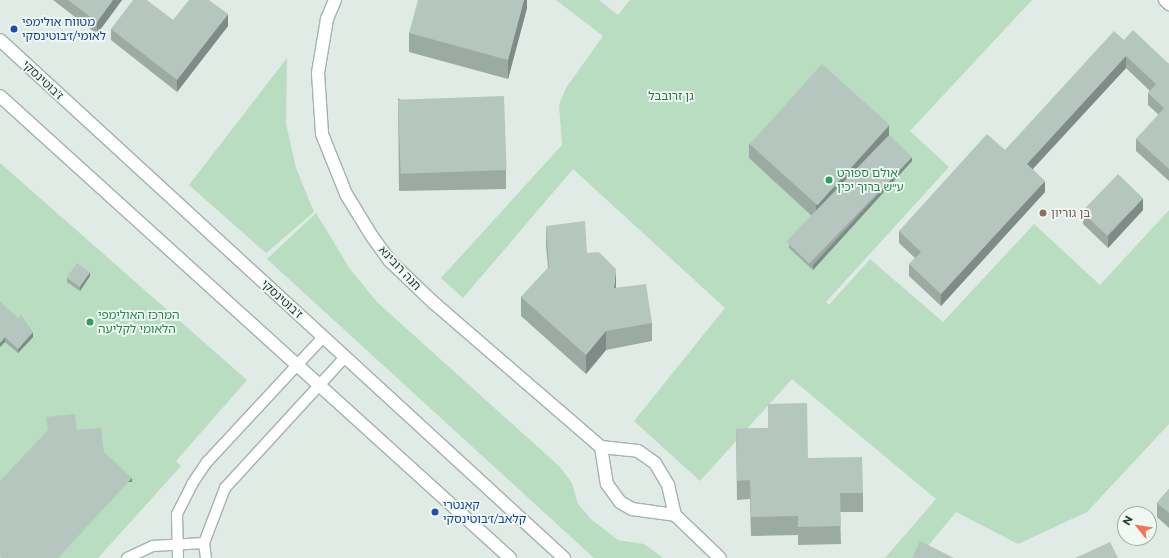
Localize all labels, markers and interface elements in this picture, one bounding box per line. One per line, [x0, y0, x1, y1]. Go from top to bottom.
place label: מטווח אולימפי לאומי/ז׳בוטינסקי [22, 15, 106, 43]
marker: מטווח אולימפי לאומי/ז׳בוטינסקי [9, 24, 19, 34]
street label: ז'בוטינסקי [19, 57, 67, 103]
park label: גן זרובבל [648, 89, 694, 103]
place label: אולם ספורט ע״ש ברוך יכין [837, 166, 904, 194]
marker: אולם ספורט ע״ש ברוך יכין [824, 175, 834, 185]
place label: בן גוריון [1051, 206, 1090, 220]
marker: בן גוריון [1038, 208, 1048, 218]
street label: חנה רובינא [376, 243, 424, 293]
street label: ז'בוטינסקי [258, 277, 306, 321]
place label: המרכז האולימפי הלאומי לקליעה [98, 308, 180, 336]
marker: המרכז האולימפי הלאומי לקליעה [85, 317, 95, 327]
place label: קאנטרי קלאב/ז׳בוטינסקי [443, 498, 526, 526]
north arrow [1117, 506, 1157, 546]
marker: קאנטרי קלאב/ז׳בוטינסקי [430, 507, 440, 517]
text: N [1119, 513, 1136, 528]

